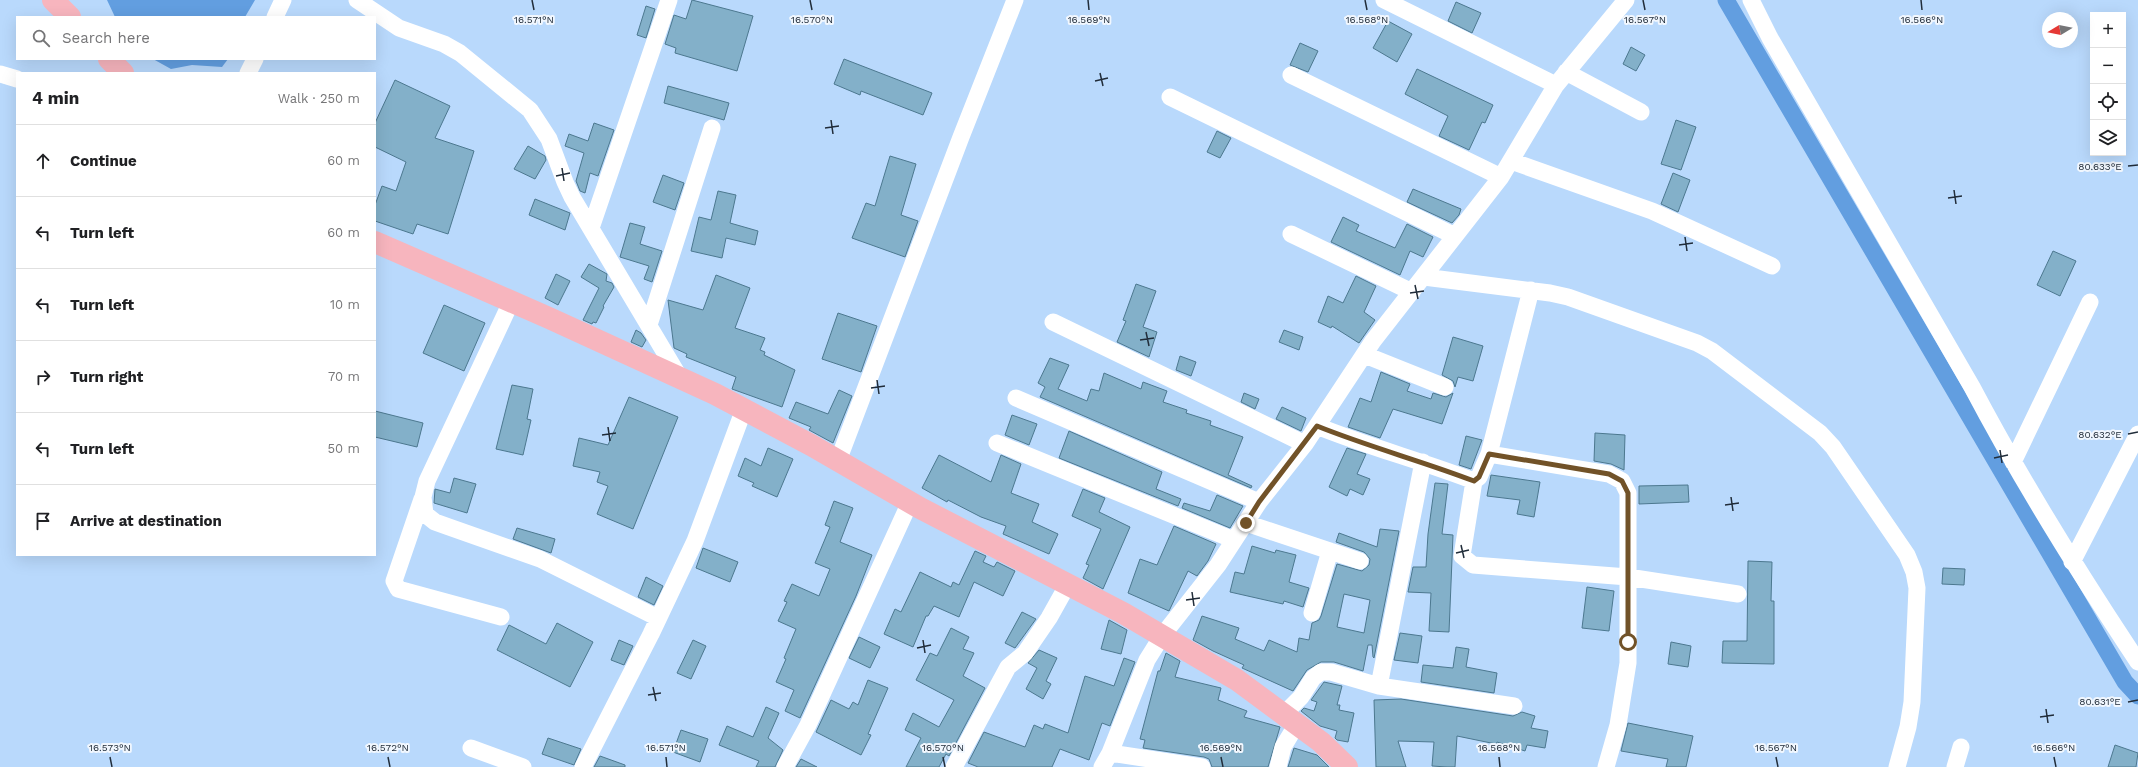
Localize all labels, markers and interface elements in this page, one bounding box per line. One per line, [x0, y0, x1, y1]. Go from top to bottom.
north arrow [2042, 12, 2078, 48]
map controls [2090, 12, 2126, 156]
button: + [2090, 12, 2126, 48]
text: 16.571°N [514, 14, 554, 25]
text: 16.570°N [791, 14, 833, 25]
text: 16.569°N [1068, 14, 1110, 25]
text: 16.568°N [1346, 14, 1388, 25]
text: 16.567°N [1624, 14, 1666, 25]
text: 16.566°N [1901, 14, 1943, 25]
search box [16, 16, 376, 60]
icon: search [30, 27, 52, 49]
text: Search here [62, 29, 150, 47]
button: − [2090, 48, 2126, 84]
button: locate [2090, 84, 2126, 120]
text: 4 min [32, 88, 79, 108]
text: Walk · 250 m [278, 91, 360, 106]
button: layers [2090, 120, 2126, 156]
icon: ahead [32, 150, 54, 172]
text: Continue [70, 152, 137, 170]
text: 60 m [327, 153, 360, 168]
text: 80.633°E [2078, 161, 2122, 172]
icon: left [32, 222, 54, 244]
text: Turn left [70, 224, 134, 242]
text: 60 m [327, 225, 360, 240]
icon: left [32, 294, 54, 316]
text: Turn left [70, 296, 134, 314]
text: 10 m [330, 297, 360, 312]
icon: right [32, 366, 54, 388]
text: Turn right [70, 368, 143, 386]
text: 70 m [328, 369, 360, 384]
text: 80.632°E [2078, 429, 2122, 440]
icon: left [32, 438, 54, 460]
text: Turn left [70, 440, 134, 458]
text: 50 m [328, 441, 360, 456]
icon: arrive [32, 510, 54, 532]
text: Arrive at destination [70, 512, 222, 530]
route end [1237, 514, 1255, 532]
route start [1619, 633, 1637, 651]
text: 80.631°E [2079, 696, 2121, 707]
text: 16.573°N [89, 742, 131, 753]
text: 16.572°N [367, 742, 409, 753]
text: 16.571°N [646, 742, 686, 753]
text: 16.570°N [922, 742, 964, 753]
text: 16.569°N [1200, 742, 1242, 753]
text: 16.568°N [1478, 742, 1520, 753]
text: 16.567°N [1755, 742, 1797, 753]
text: 16.566°N [2033, 742, 2075, 753]

